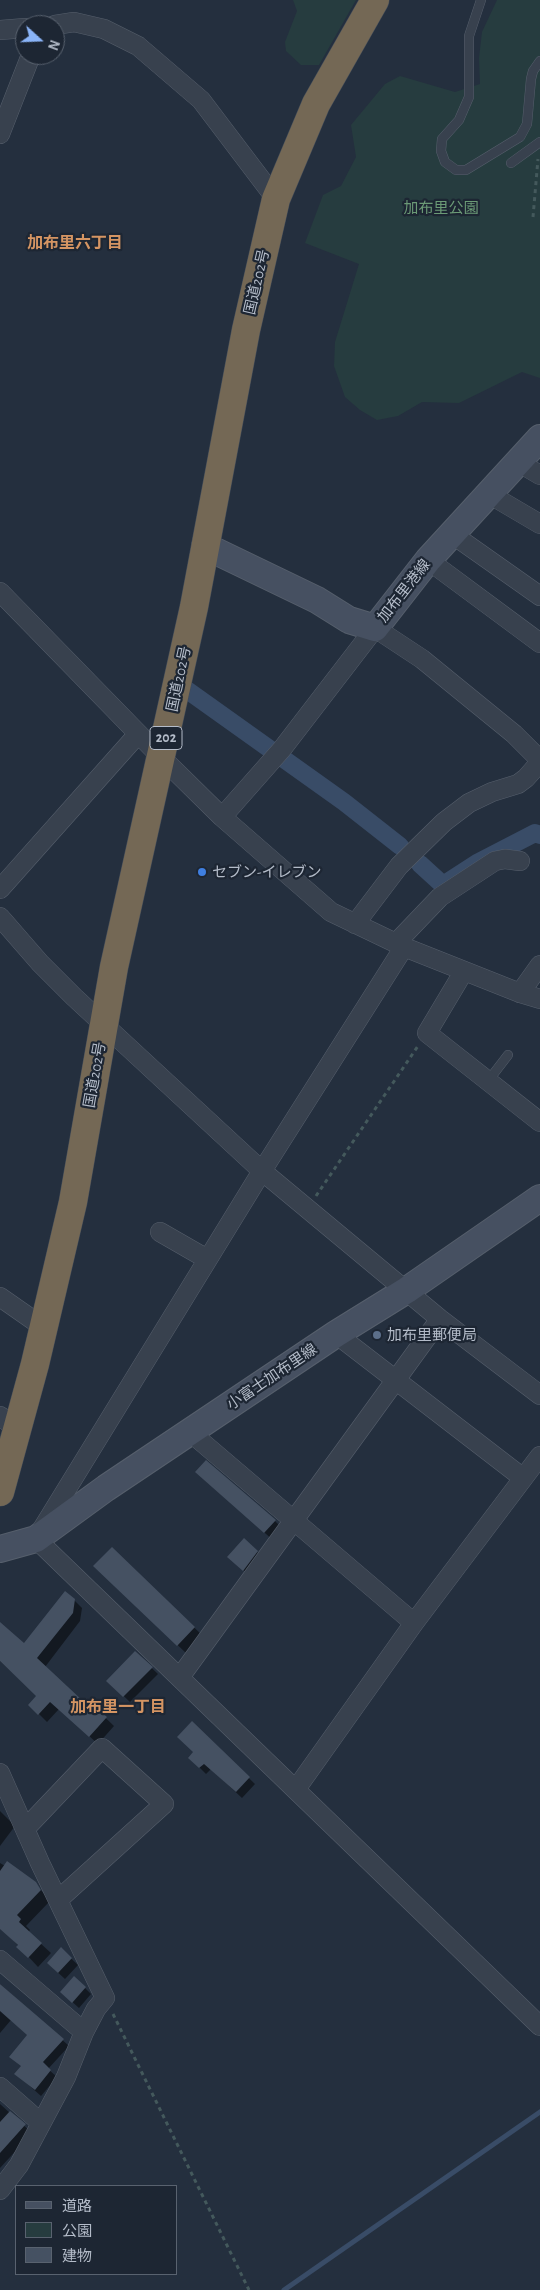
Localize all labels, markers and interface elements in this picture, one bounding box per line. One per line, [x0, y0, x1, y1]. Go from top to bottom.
north arrow [15, 15, 65, 65]
text: N [45, 38, 61, 52]
park label: 加布里公園 [404, 199, 478, 217]
district label: 加布里六丁目 [27, 233, 123, 253]
street label: 国道202号 [241, 248, 273, 316]
street label: 加布里港線 [374, 556, 434, 626]
street label: 国道202号 [163, 645, 195, 713]
road number: 202 [150, 726, 182, 750]
place label: セブン-イレブン [212, 863, 322, 881]
marker: セブン-イレブン [196, 866, 208, 878]
street label: 国道202号 [80, 1041, 110, 1109]
place label: 加布里郵便局 [387, 1326, 477, 1344]
marker: 加布里郵便局 [371, 1329, 383, 1341]
street label: 小富士加布里線 [223, 1340, 321, 1414]
district label: 加布里一丁目 [70, 1697, 166, 1717]
legend [15, 2185, 178, 2275]
text: 道路 [62, 2199, 92, 2214]
text: 公園 [62, 2224, 92, 2239]
text: 建物 [62, 2249, 92, 2264]

